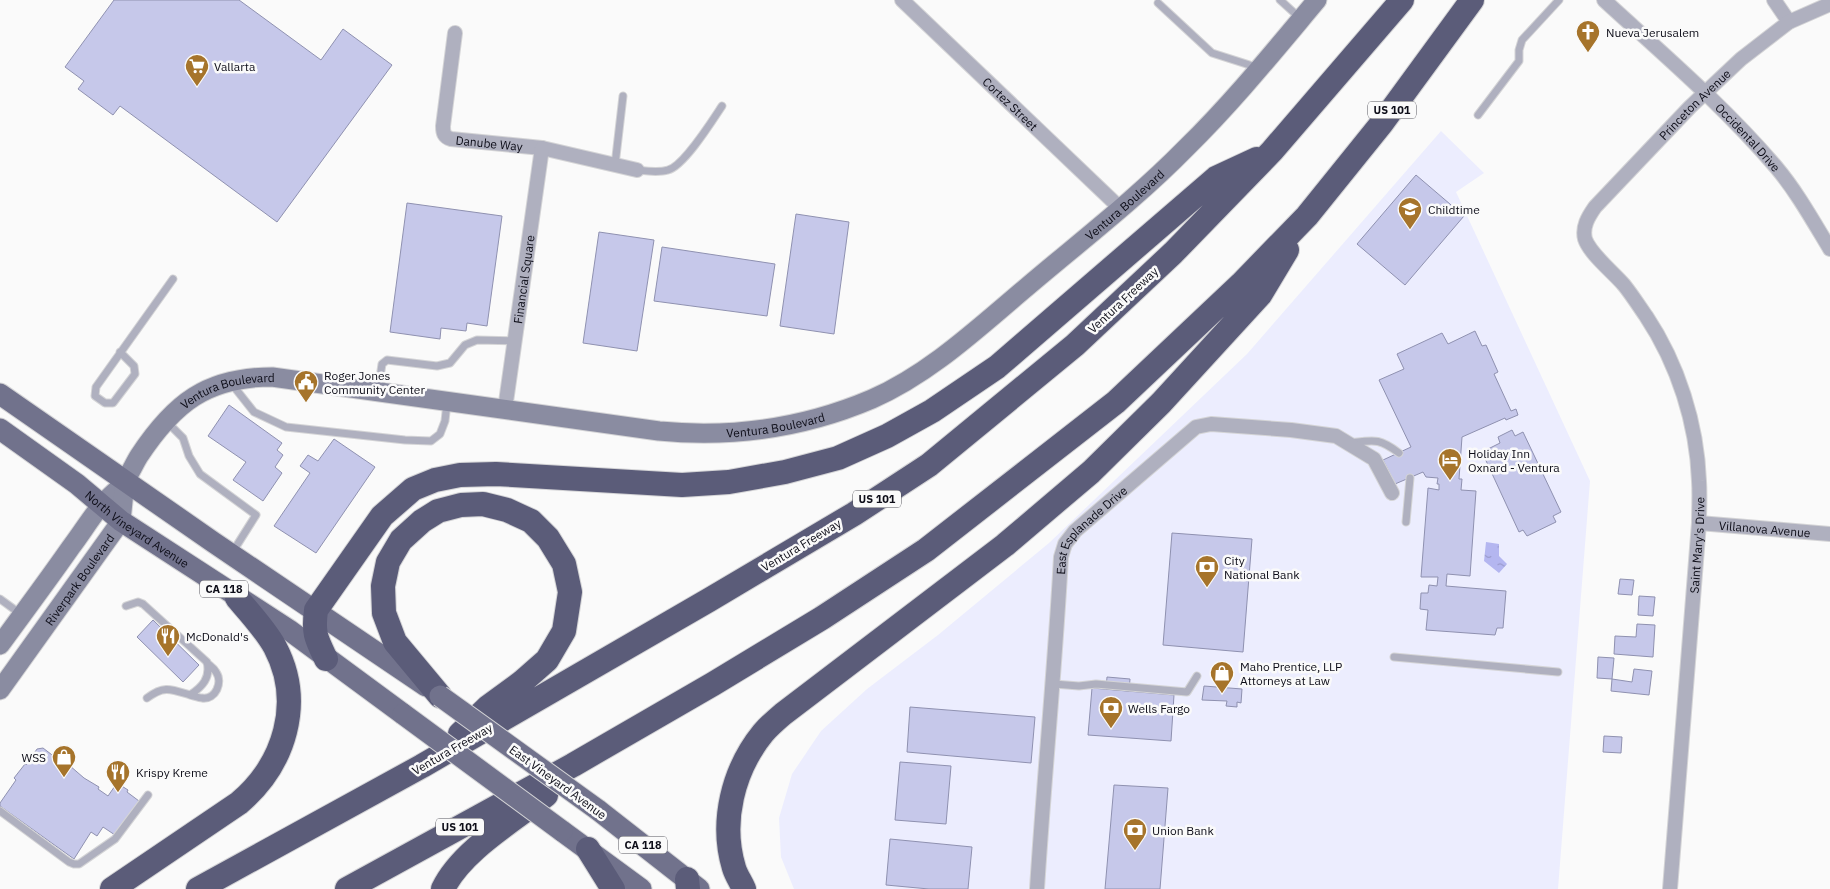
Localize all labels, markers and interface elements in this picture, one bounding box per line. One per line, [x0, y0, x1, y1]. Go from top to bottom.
church icon: Nueva Jerusalem [1575, 19, 1601, 53]
place label: Nueva Jerusalem [1606, 25, 1699, 40]
supermarket icon: Vallarta [184, 53, 210, 87]
place label: Vallarta [214, 59, 256, 74]
street label: Princeton Avenue [1656, 65, 1734, 143]
street label: Cortez Street [980, 74, 1041, 133]
street label: Occidental Drive [1712, 100, 1784, 175]
road number: US 101 [1368, 102, 1416, 118]
street label: Danube Way [455, 132, 524, 154]
street label: Ventura Boulevard [1082, 166, 1167, 243]
school or university icon: Childtime [1397, 196, 1423, 230]
place label: Childtime [1428, 202, 1480, 217]
street label: Financial Square [510, 234, 537, 325]
street label: Ventura Freeway [1085, 264, 1161, 336]
place label: Roger Jones Community Center [324, 368, 425, 397]
street label: Ventura Boulevard [177, 369, 275, 412]
public building icon: Roger Jones Community Center [293, 369, 319, 403]
street label: Ventura Boulevard [726, 409, 826, 440]
place label: Holiday Inn Oxnard - Ventura [1468, 446, 1560, 475]
hotel icon: Holiday Inn Oxnard - Ventura [1437, 447, 1463, 481]
street label: East Esplanade Drive [1053, 482, 1130, 575]
street label: North Vineyard Avenue [82, 487, 192, 571]
road number: US 101 [853, 490, 901, 508]
street label: Saint Mary's Drive [1686, 496, 1707, 594]
street label: Ventura Freeway [758, 515, 844, 575]
street label: Villanova Avenue [1718, 517, 1812, 540]
street label: Riverpark Boulevard [41, 531, 117, 628]
place label: City National Bank [1224, 553, 1300, 582]
bank icon: City National Bank [1194, 554, 1220, 588]
road number: CA 118 [200, 580, 248, 598]
restaurant icon: McDonald's [155, 623, 181, 657]
place label: McDonald's [186, 629, 249, 644]
place label: Maho Prentice, LLP Attorneys at Law [1240, 659, 1342, 688]
shop icon: Maho Prentice, LLP Attorneys at Law [1209, 660, 1235, 694]
bank icon: Wells Fargo [1098, 695, 1124, 729]
place label: Wells Fargo [1128, 701, 1190, 716]
street label: Ventura Freeway [409, 720, 495, 778]
street label: East Vineyard Avenue [507, 742, 610, 822]
shop icon: WSS [51, 744, 77, 778]
place label: WSS [21, 750, 46, 765]
restaurant icon: Krispy Kreme [105, 759, 131, 793]
place label: Krispy Kreme [136, 765, 208, 780]
bank icon: Union Bank [1122, 817, 1148, 851]
road number: US 101 [436, 819, 484, 836]
place label: Union Bank [1152, 823, 1214, 838]
road number: CA 118 [619, 836, 667, 854]

